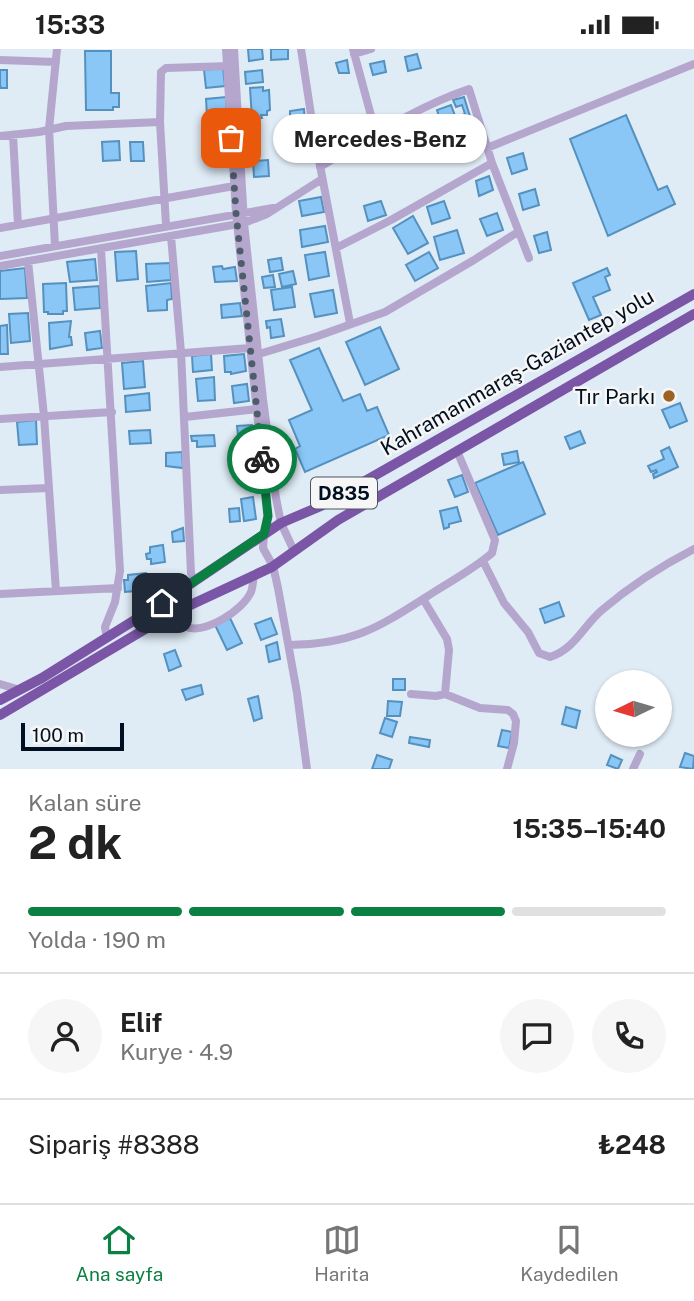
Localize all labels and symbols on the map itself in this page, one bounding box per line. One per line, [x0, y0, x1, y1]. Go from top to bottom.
pin [201, 108, 261, 168]
callout: Mercedes-Benz [273, 113, 486, 163]
street label: Kahramanmaraş-Gaziantep yolu [376, 283, 658, 461]
place label: Tır Parkı [575, 384, 655, 409]
marker: Tır Parkı [661, 388, 677, 404]
courier [227, 424, 297, 494]
road number: D835 [311, 477, 377, 509]
pin [132, 573, 192, 633]
north arrow [595, 670, 672, 747]
scale bar [21, 720, 124, 752]

